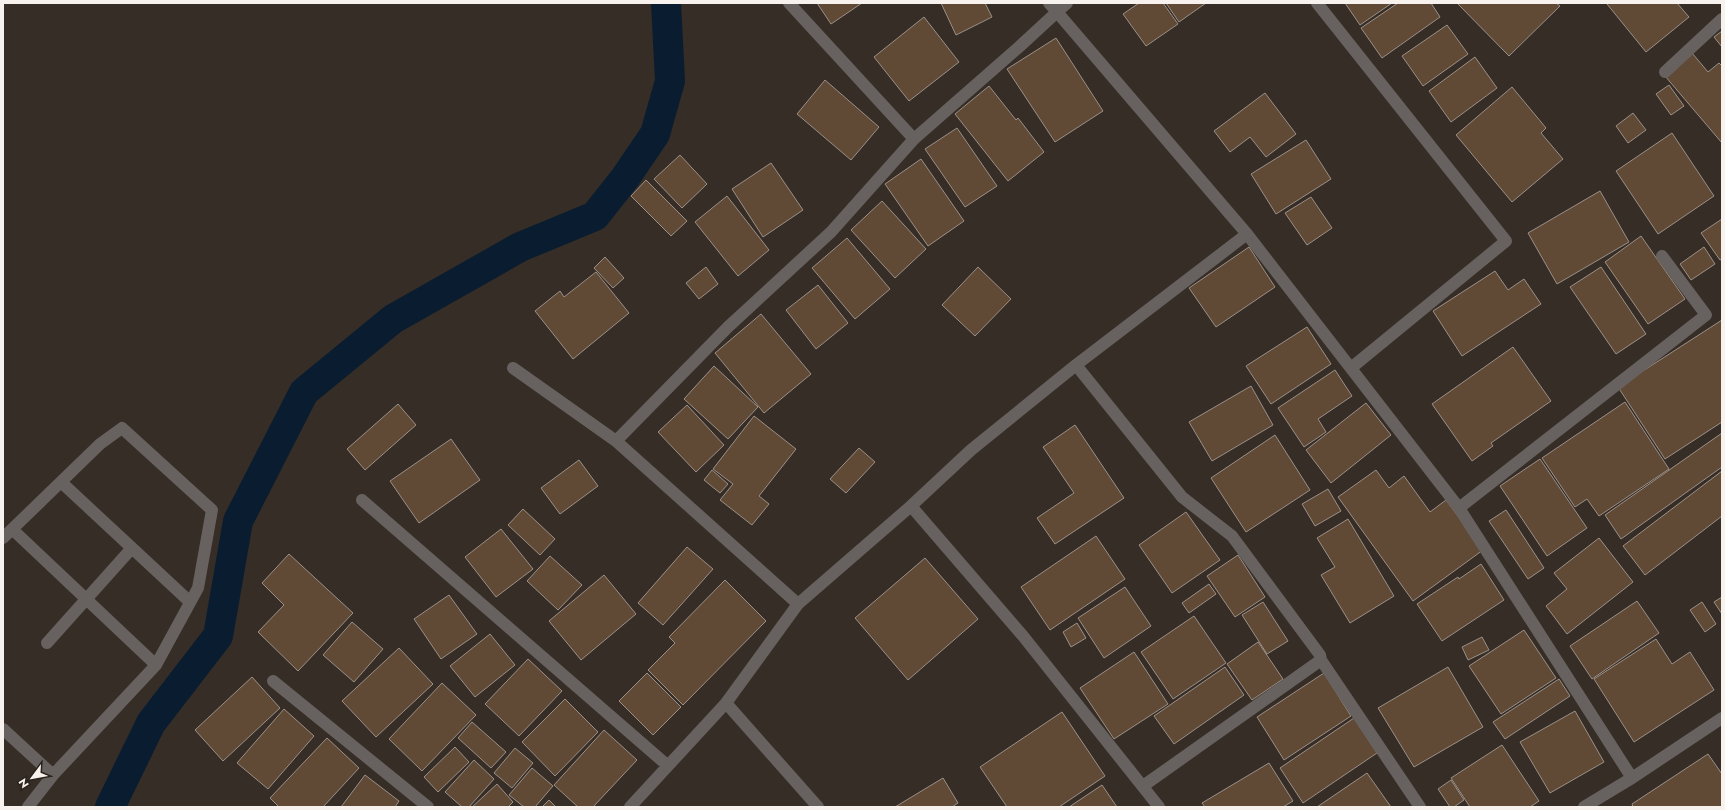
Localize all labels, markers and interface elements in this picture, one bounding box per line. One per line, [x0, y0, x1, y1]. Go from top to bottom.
north arrow [12, 758, 52, 798]
text: N [14, 775, 33, 791]

